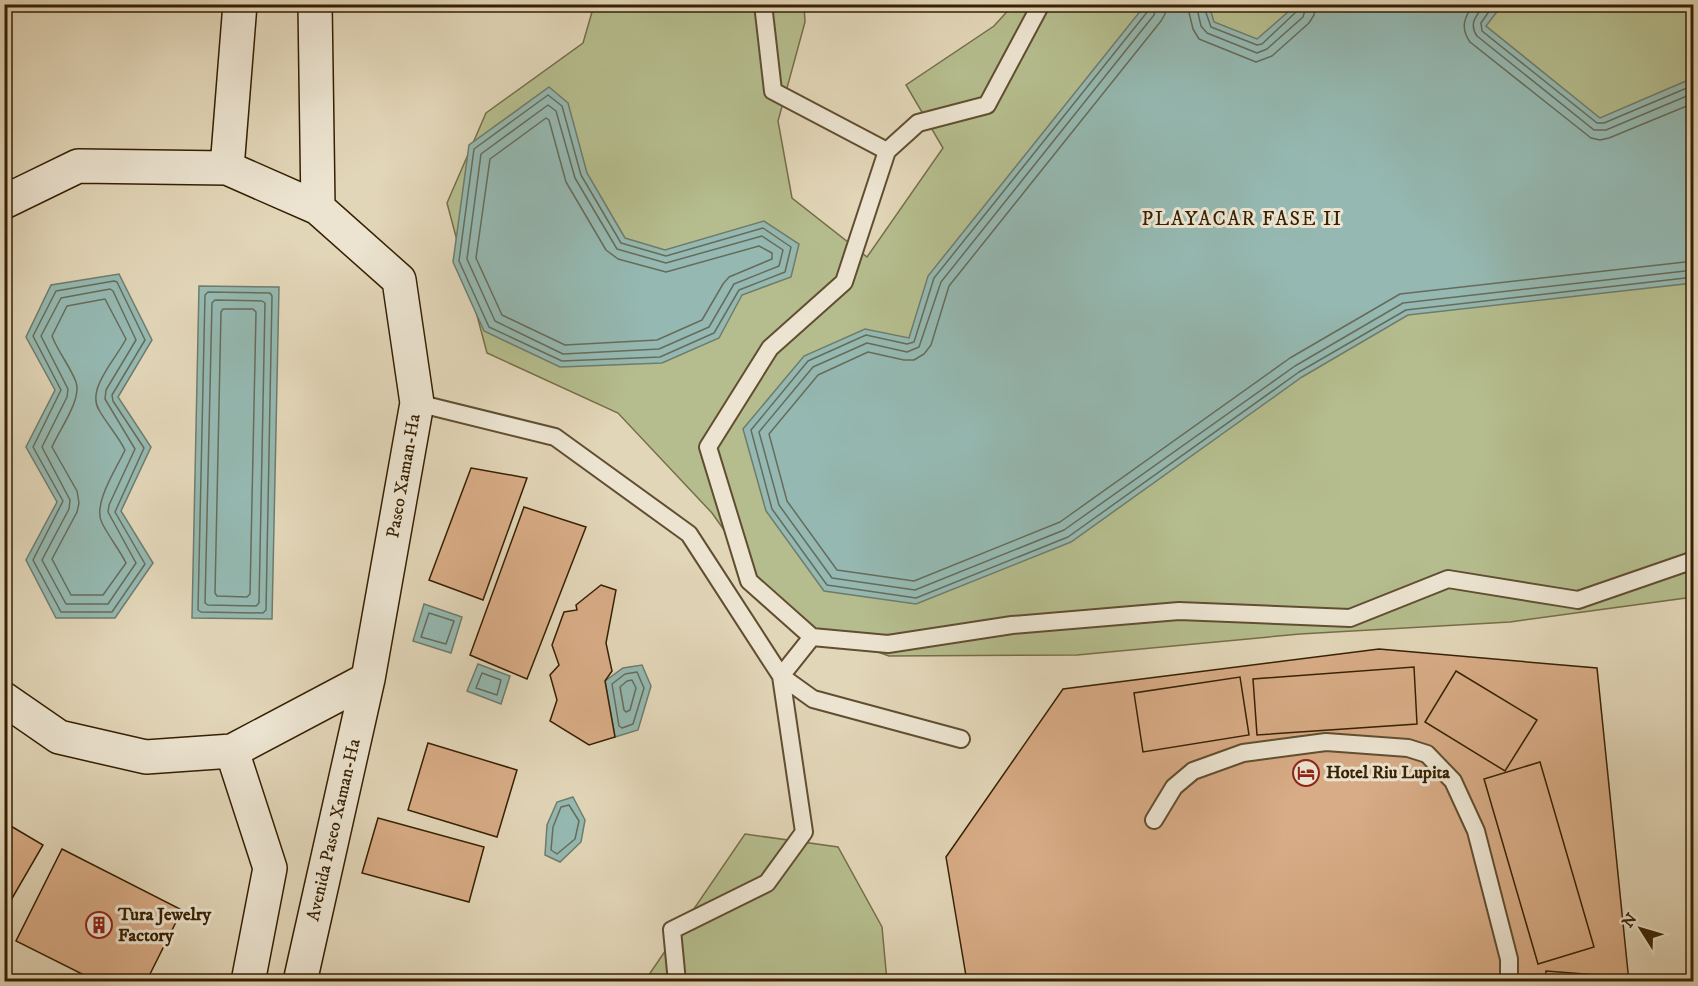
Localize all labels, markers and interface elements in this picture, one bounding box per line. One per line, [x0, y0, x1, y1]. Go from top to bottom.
district label: PLAYACAR FASE II [1142, 207, 1342, 232]
street label: Paseo Xaman-Ha [382, 412, 426, 540]
street label: Avenida Paseo Xaman-Ha [302, 736, 366, 923]
hotel icon: Hotel Riu Lupita [1291, 758, 1321, 788]
place label: Hotel Riu Lupita [1326, 762, 1450, 784]
north arrow [1611, 899, 1671, 959]
place label: Tura Jewelry Factory [117, 904, 212, 947]
text: N [1618, 909, 1642, 932]
building icon: Tura Jewelry Factory [84, 910, 114, 940]

